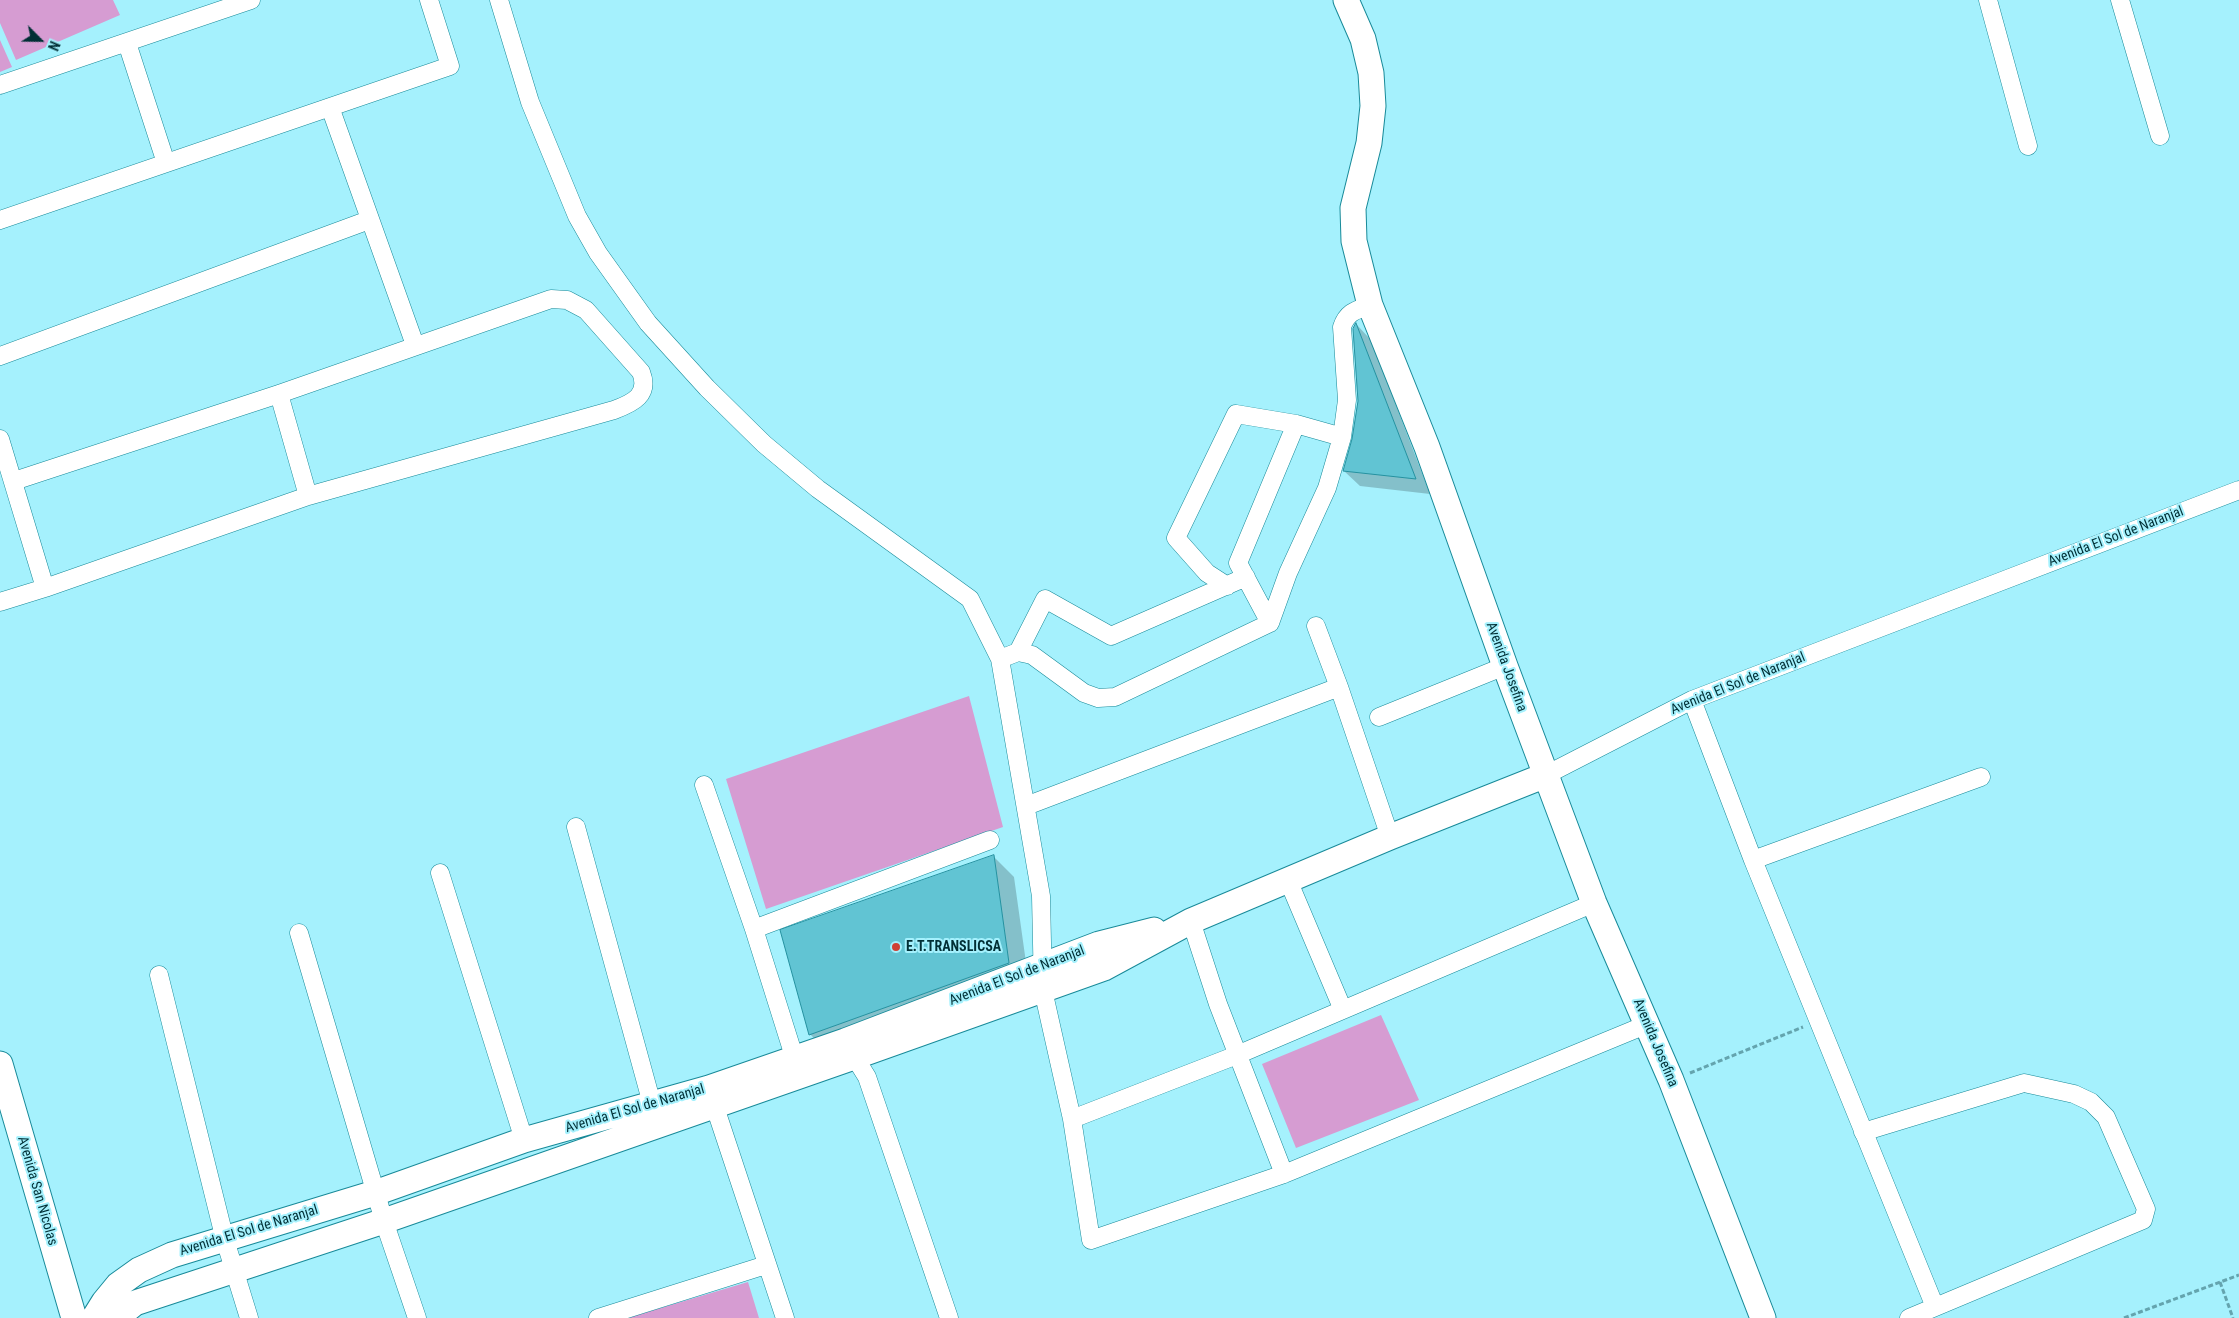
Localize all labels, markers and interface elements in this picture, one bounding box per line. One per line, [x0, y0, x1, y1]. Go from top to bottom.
north arrow [15, 15, 65, 65]
text: N [45, 39, 63, 53]
street label: Avenida El Sol de Naranjal [2046, 503, 2186, 571]
street label: Avenida Josefina [1482, 620, 1530, 714]
street label: Avenida El Sol de Naranjal [1668, 649, 1808, 719]
place label: E.T.TRANSLICSA [906, 939, 1001, 955]
marker: E.T.TRANSLICSA [890, 941, 902, 953]
street label: Avenida El Sol de Naranjal [947, 942, 1087, 1010]
street label: Avenida Josefina [1629, 996, 1681, 1090]
street label: Avenida El Sol de Naranjal [564, 1081, 706, 1137]
street label: Avenida San Nicolas [13, 1135, 61, 1247]
street label: Avenida El Sol de Naranjal [178, 1202, 320, 1260]

